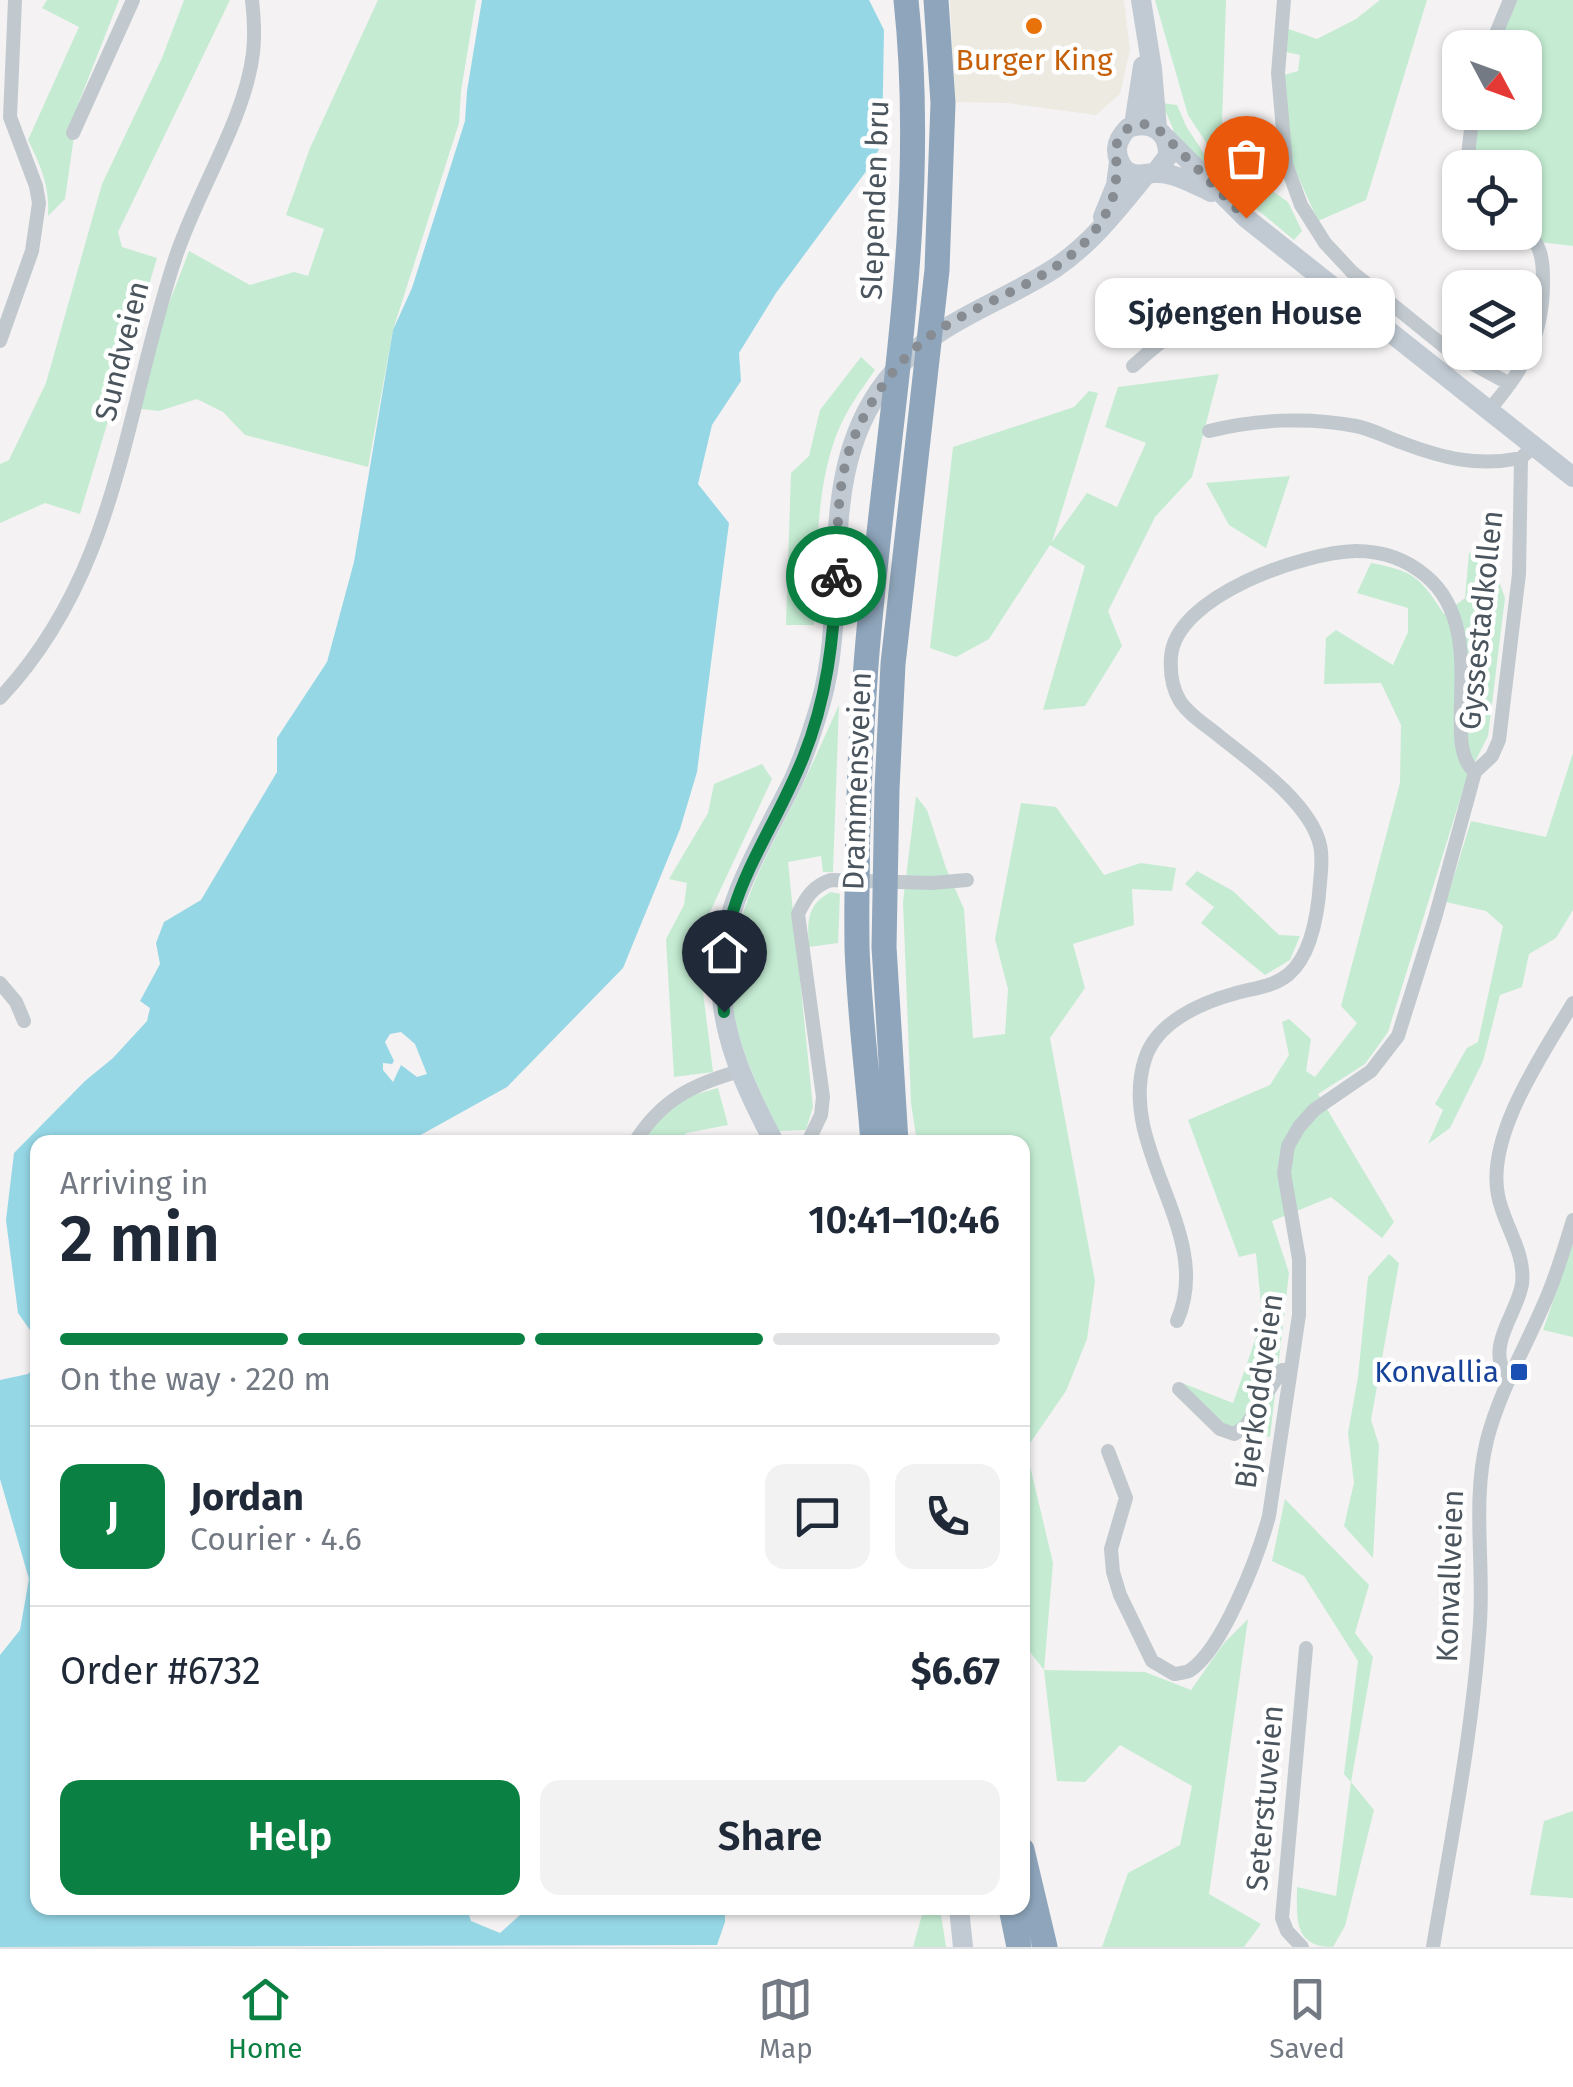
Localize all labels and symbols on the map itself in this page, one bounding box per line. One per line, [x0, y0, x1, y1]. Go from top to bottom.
marker: Burger King [1023, 15, 1045, 37]
north arrow [1442, 30, 1542, 130]
place label: Burger King [955, 42, 1113, 78]
street label: Slependen bru [854, 100, 896, 300]
pin [1204, 116, 1289, 219]
street label: Sundveien [87, 277, 157, 425]
callout: Sjøengen House [1096, 278, 1396, 348]
street label: Gyssestadkollen [1452, 509, 1510, 731]
courier [786, 526, 886, 626]
street label: Drammensveien [835, 671, 879, 891]
pin [682, 910, 767, 1013]
street label: Bjerkoddveien [1228, 1291, 1290, 1491]
place label: Konvallia [1374, 1354, 1499, 1390]
marker: Konvallia [1508, 1361, 1530, 1383]
street label: Konvallveien [1429, 1489, 1471, 1663]
street label: Seterstuveien [1239, 1704, 1291, 1892]

